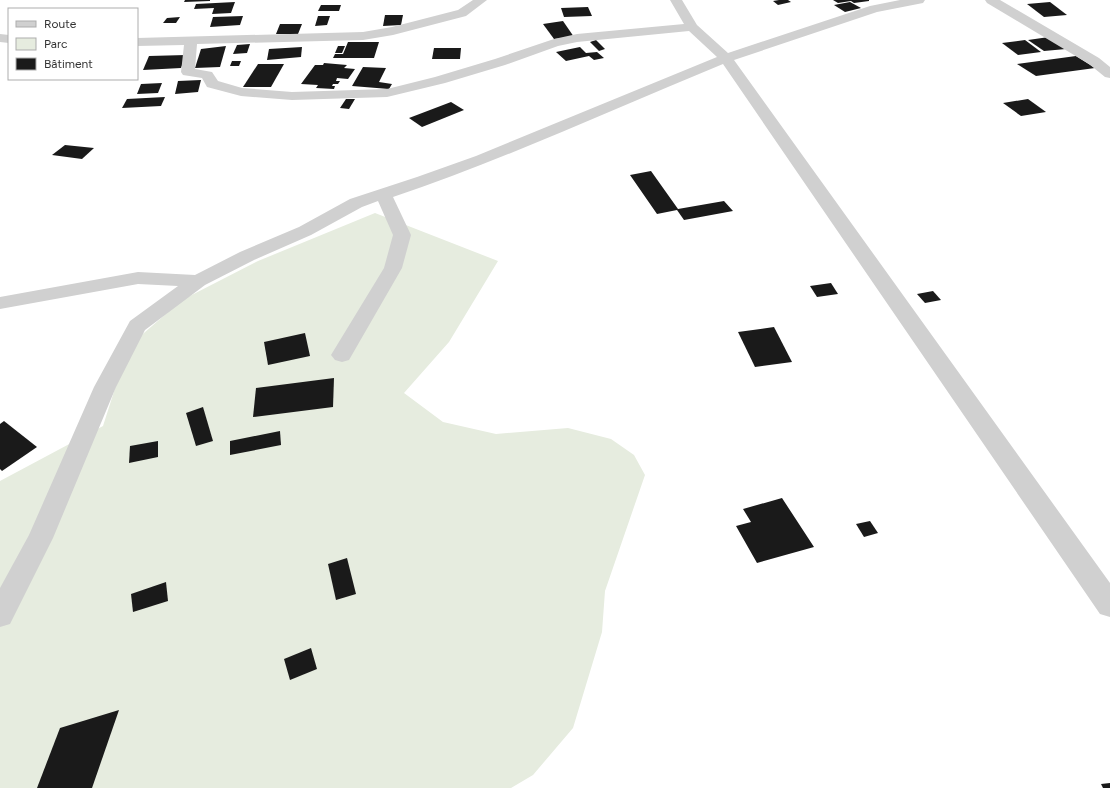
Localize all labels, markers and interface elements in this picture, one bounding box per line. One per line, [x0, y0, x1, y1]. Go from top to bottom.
legend [8, 8, 138, 80]
text: Route [44, 17, 77, 31]
text: Parc [44, 37, 68, 51]
text: Bâtiment [44, 57, 93, 71]

